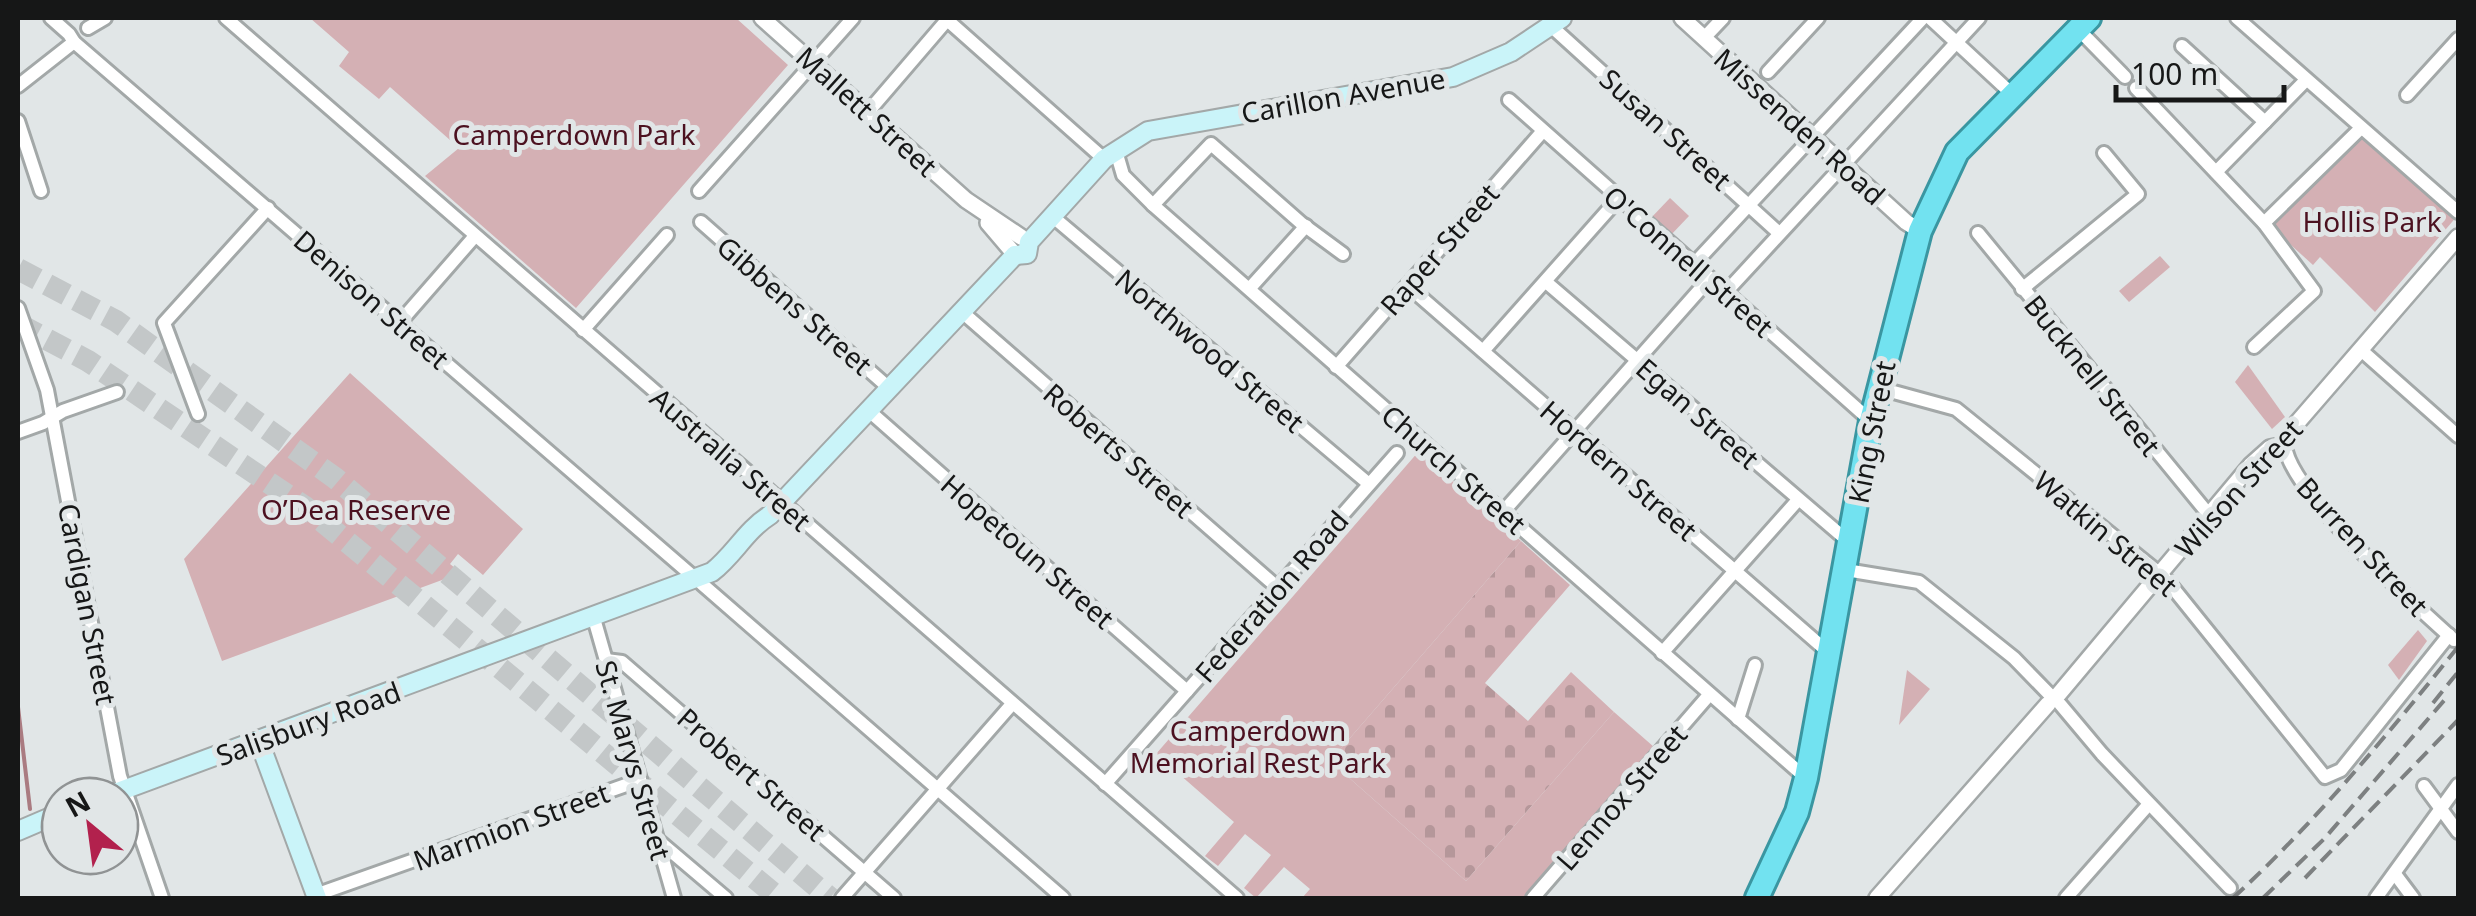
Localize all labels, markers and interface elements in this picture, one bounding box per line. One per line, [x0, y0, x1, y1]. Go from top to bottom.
street label: Mallett Street [789, 38, 945, 184]
street label: Missenden Road [1706, 39, 1894, 213]
scale bar [2116, 40, 2284, 102]
text: 100 m [2131, 53, 2218, 94]
street label: Carillon Avenue [1238, 58, 1448, 132]
street label: Susan Street [1592, 60, 1740, 198]
park label: Camperdown Park [453, 115, 696, 153]
street label: Raper Street [1371, 175, 1507, 323]
street label: O'Connell Street [1596, 177, 1782, 345]
park label: Hollis Park [2302, 202, 2442, 240]
street label: Denison Street [286, 221, 458, 377]
street label: Gibbens Street [709, 227, 881, 383]
street label: Northwood Street [1107, 260, 1313, 440]
street label: Bucknell Street [2016, 287, 2170, 463]
street label: Egan Street [1628, 349, 1768, 477]
street label: King Street [1839, 357, 1903, 507]
street label: Roberts Street [1036, 374, 1202, 526]
street label: Australia Street [643, 379, 819, 539]
street label: Hordern Street [1533, 391, 1705, 549]
street label: Church Street [1374, 396, 1534, 542]
street label: Wilson Street [2166, 411, 2310, 565]
street label: Watkin Street [2026, 462, 2186, 604]
street label: Hopetoun Street [933, 465, 1123, 637]
street label: Burren Street [2289, 468, 2437, 624]
park label: O’Dea Reserve [261, 490, 451, 528]
street label: Cardigan Street [50, 500, 126, 708]
street label: Federation Road [1186, 502, 1356, 690]
street label: St. Marys Street [587, 656, 681, 864]
street label: Salisbury Road [210, 672, 406, 774]
street label: Probert Street [670, 699, 834, 849]
park label: Camperdown Memorial Rest Park [1130, 711, 1386, 781]
street label: Lennox Street [1547, 716, 1695, 878]
street label: Marmion Street [408, 773, 614, 879]
north arrow [40, 776, 140, 876]
text: N [58, 781, 97, 825]

